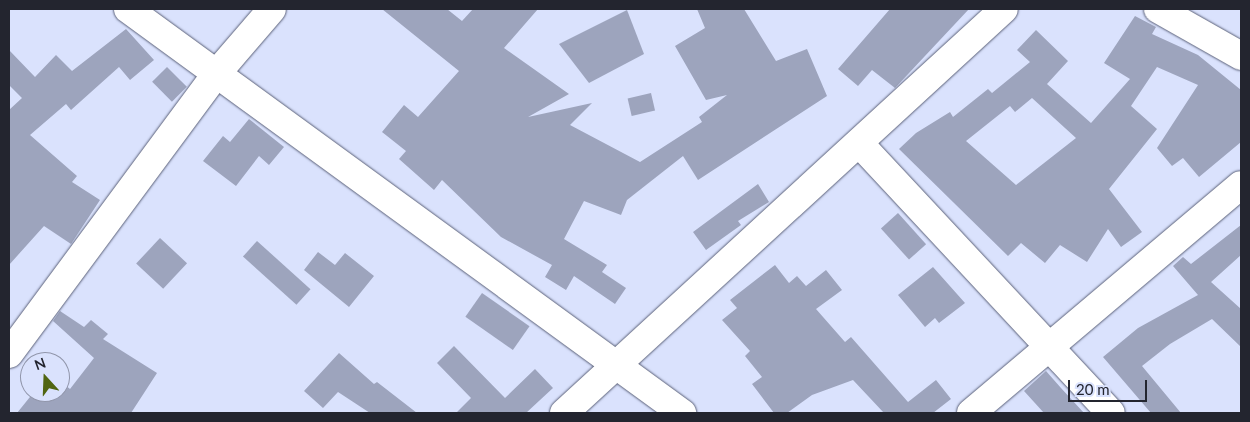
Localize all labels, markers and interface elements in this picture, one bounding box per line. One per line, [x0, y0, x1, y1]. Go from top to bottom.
north arrow [20, 352, 70, 402]
text: N [32, 354, 48, 373]
scale bar [1070, 370, 1149, 402]
text: 20 m [1076, 380, 1110, 398]

